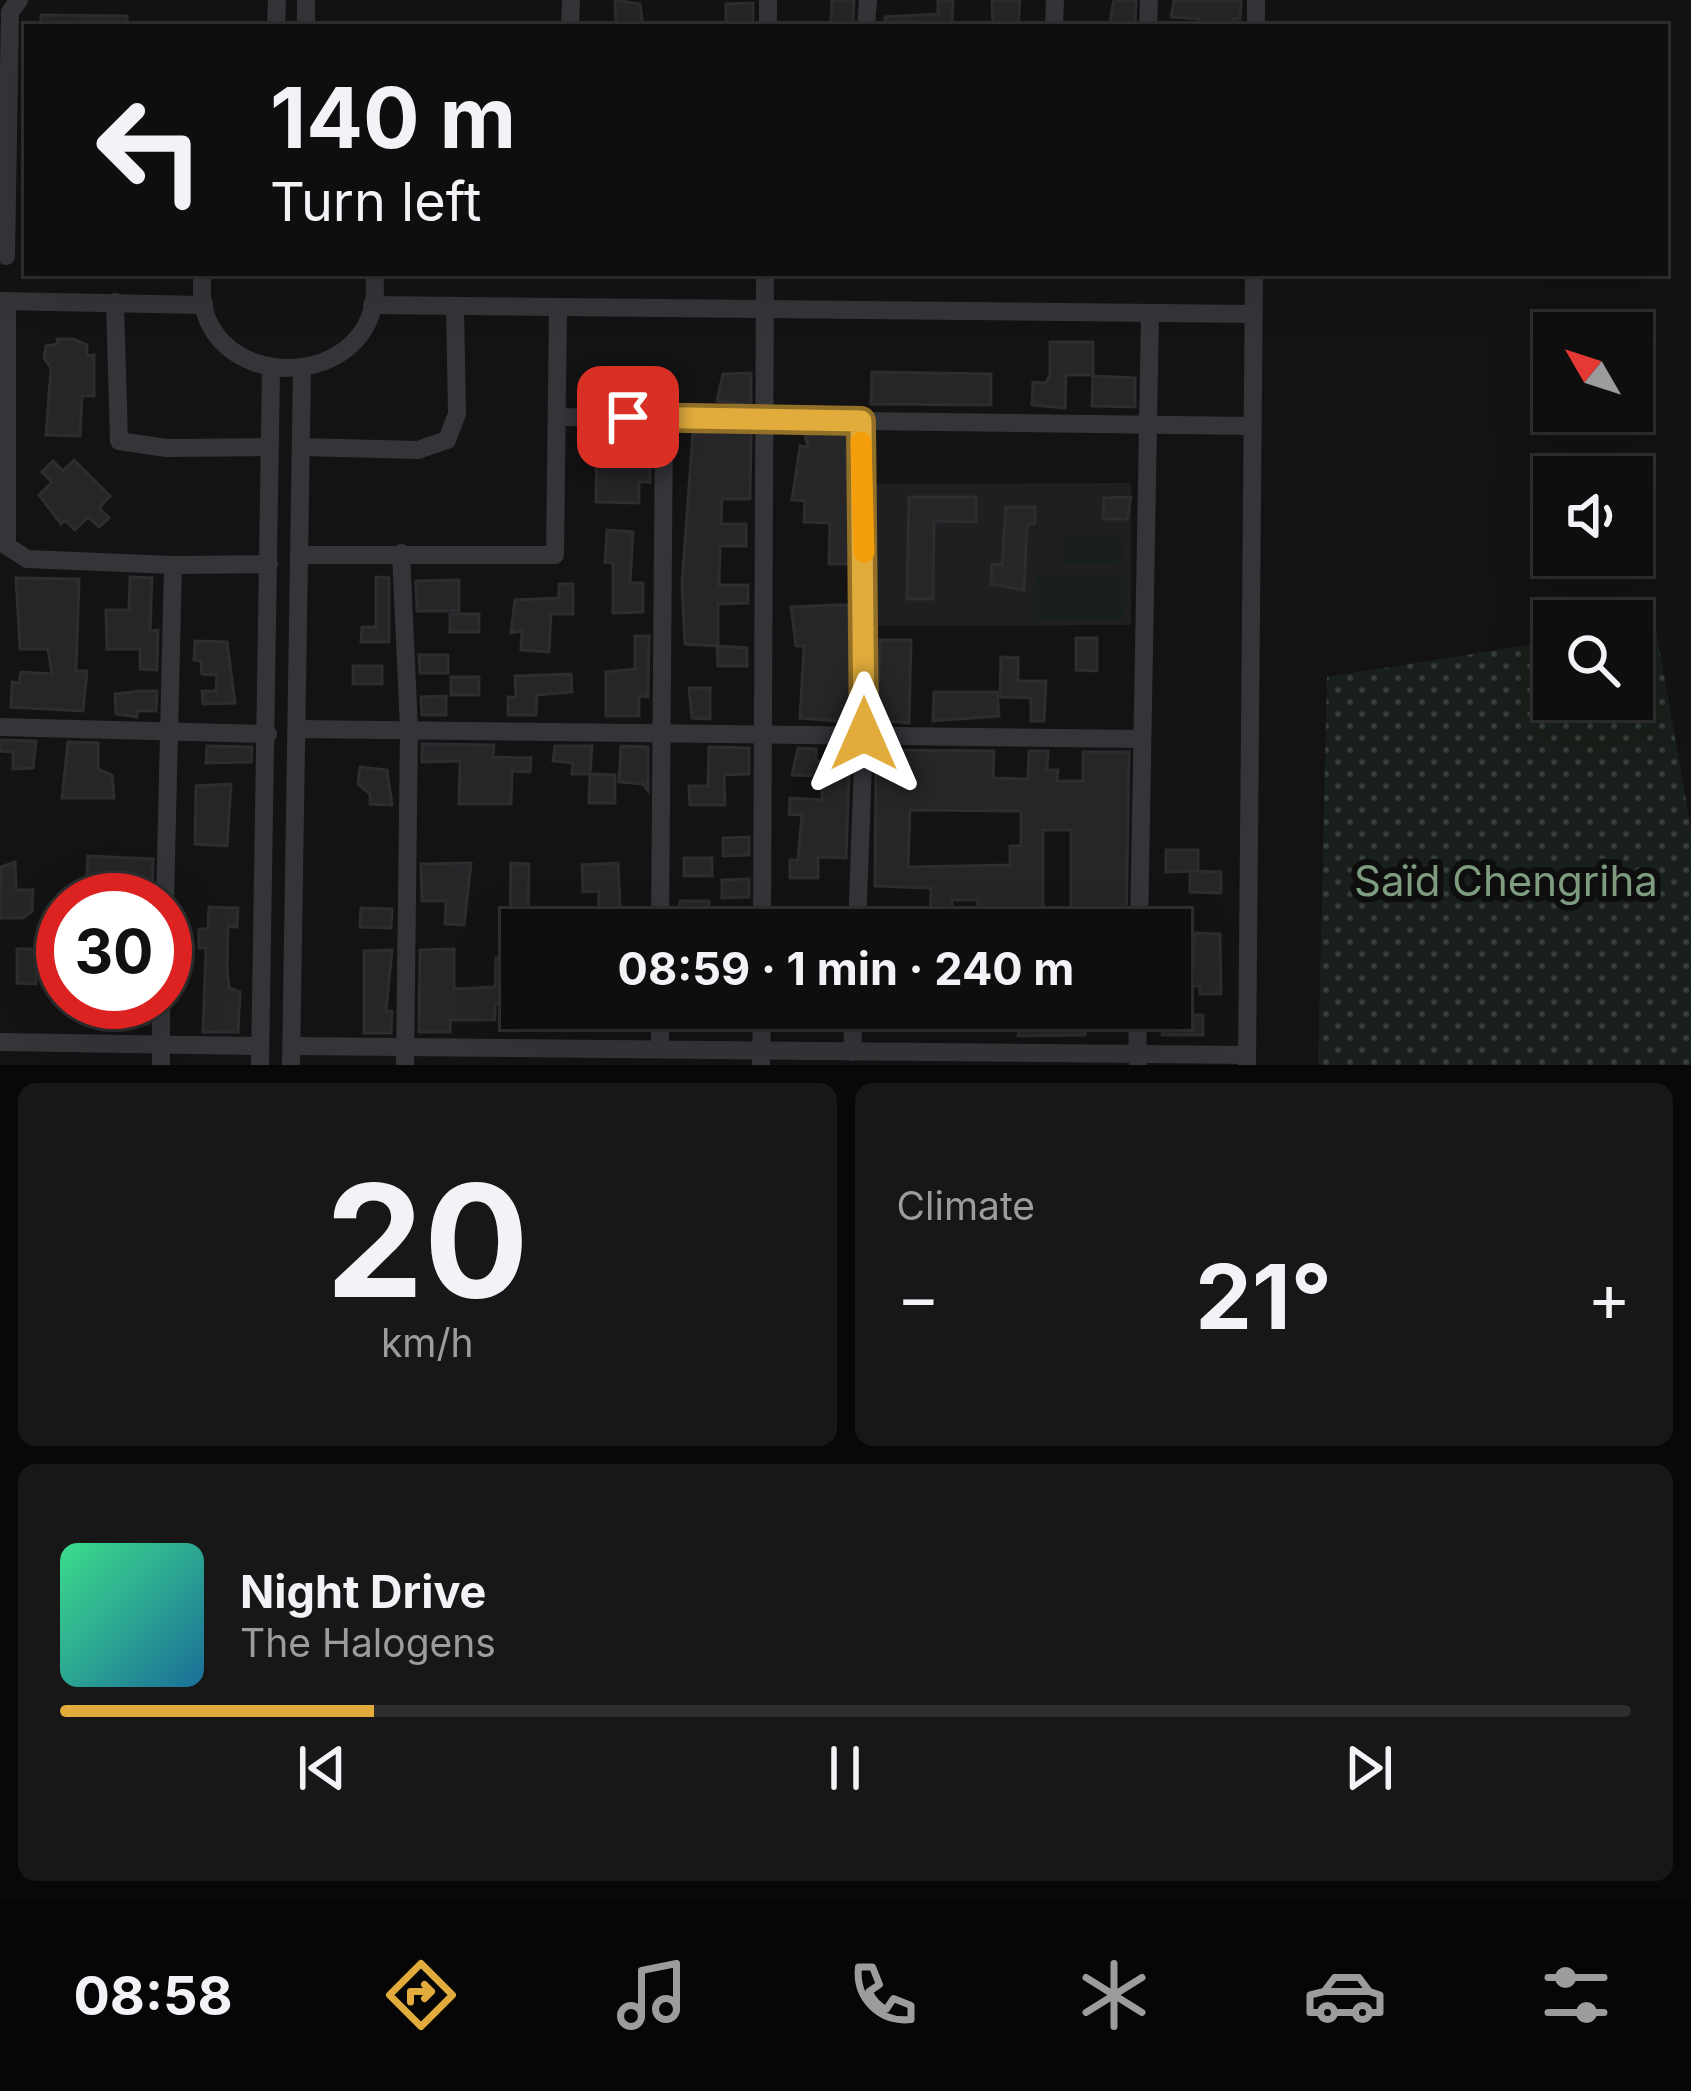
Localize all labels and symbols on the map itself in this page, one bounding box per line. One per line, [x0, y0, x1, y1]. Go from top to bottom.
north arrow [1533, 312, 1653, 432]
pin [577, 366, 679, 468]
position arrow [801, 671, 927, 797]
park label: Saïd Chengriha [1354, 855, 1658, 906]
speed limit sign: 30 [36, 873, 192, 1029]

